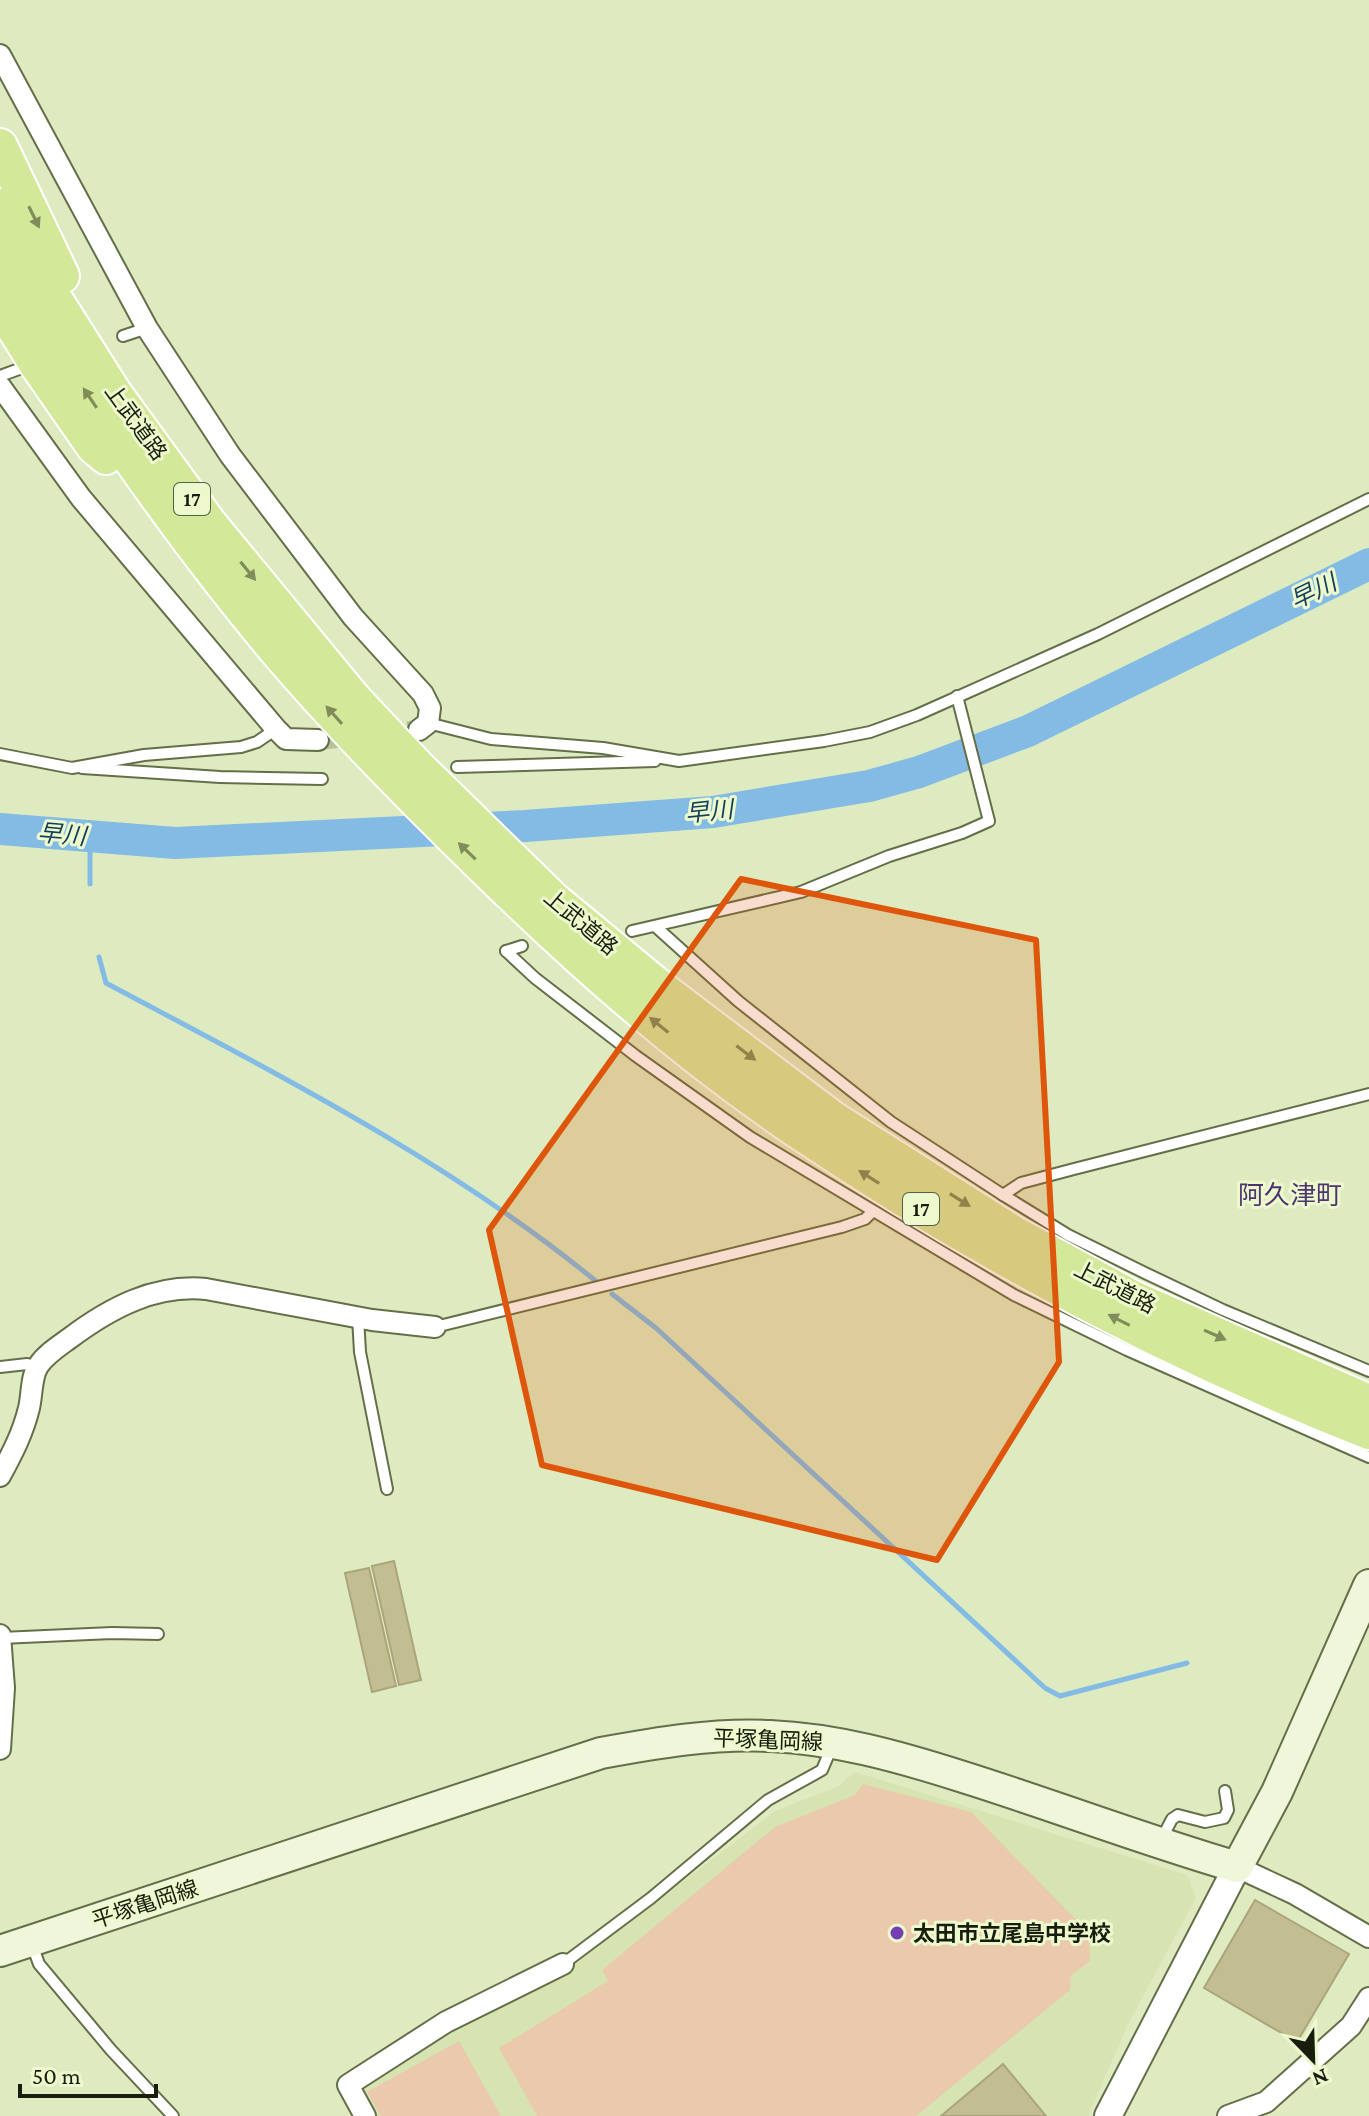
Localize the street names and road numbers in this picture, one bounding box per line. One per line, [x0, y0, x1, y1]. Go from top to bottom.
street label: 上武道路 [100, 379, 172, 465]
road number: 17 [174, 483, 210, 515]
street label: 上武道路 [539, 884, 623, 960]
road number: 17 [903, 1193, 939, 1225]
street label: 上武道路 [1070, 1256, 1160, 1318]
street label: 平塚亀岡線 [713, 1726, 823, 1754]
street label: 平塚亀岡線 [89, 1875, 201, 1933]

